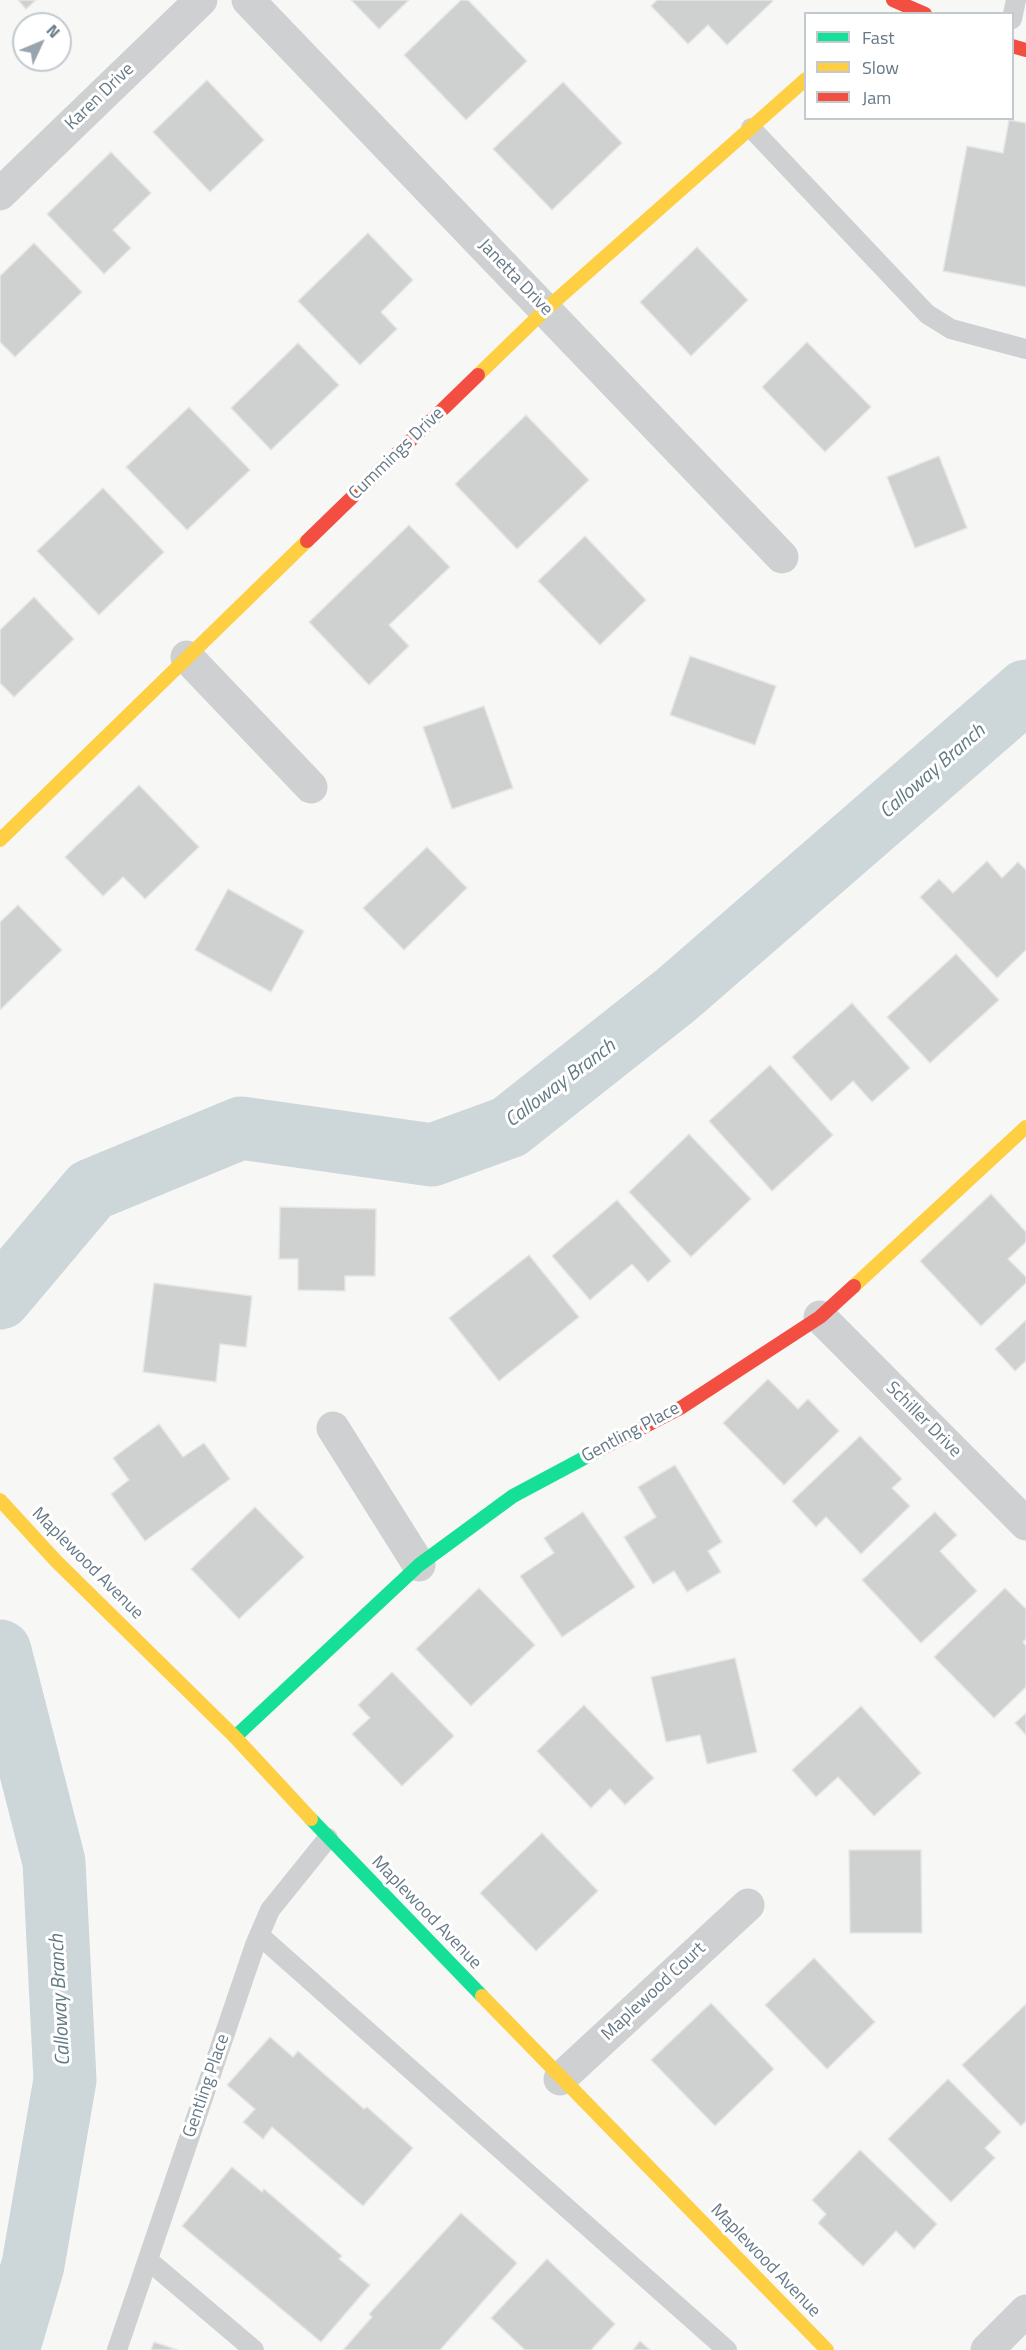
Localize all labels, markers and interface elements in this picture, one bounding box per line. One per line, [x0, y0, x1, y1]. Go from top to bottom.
north arrow [12, 12, 72, 72]
legend [804, 12, 1014, 120]
text: N [41, 19, 66, 43]
text: Fast [862, 24, 895, 51]
text: Slow [862, 54, 899, 81]
street label: Karen Drive [61, 59, 139, 135]
text: Jam [862, 84, 891, 111]
street label: Janetta Drive [473, 235, 557, 321]
street label: Cummings Drive [345, 403, 449, 505]
water label: Calloway Branch [875, 720, 991, 824]
water label: Calloway Branch [501, 1035, 621, 1133]
street label: Schiller Drive [881, 1378, 965, 1462]
street label: Gentling Place [578, 1398, 684, 1468]
street label: Maplewood Avenue [27, 1504, 147, 1624]
street label: Maplewood Avenue [366, 1852, 486, 1974]
water label: Calloway Branch [46, 1934, 76, 2066]
street label: Maplewood Court [598, 1938, 710, 2046]
street label: Gentling Place [179, 2032, 235, 2140]
street label: Maplewood Avenue [705, 2200, 825, 2322]

